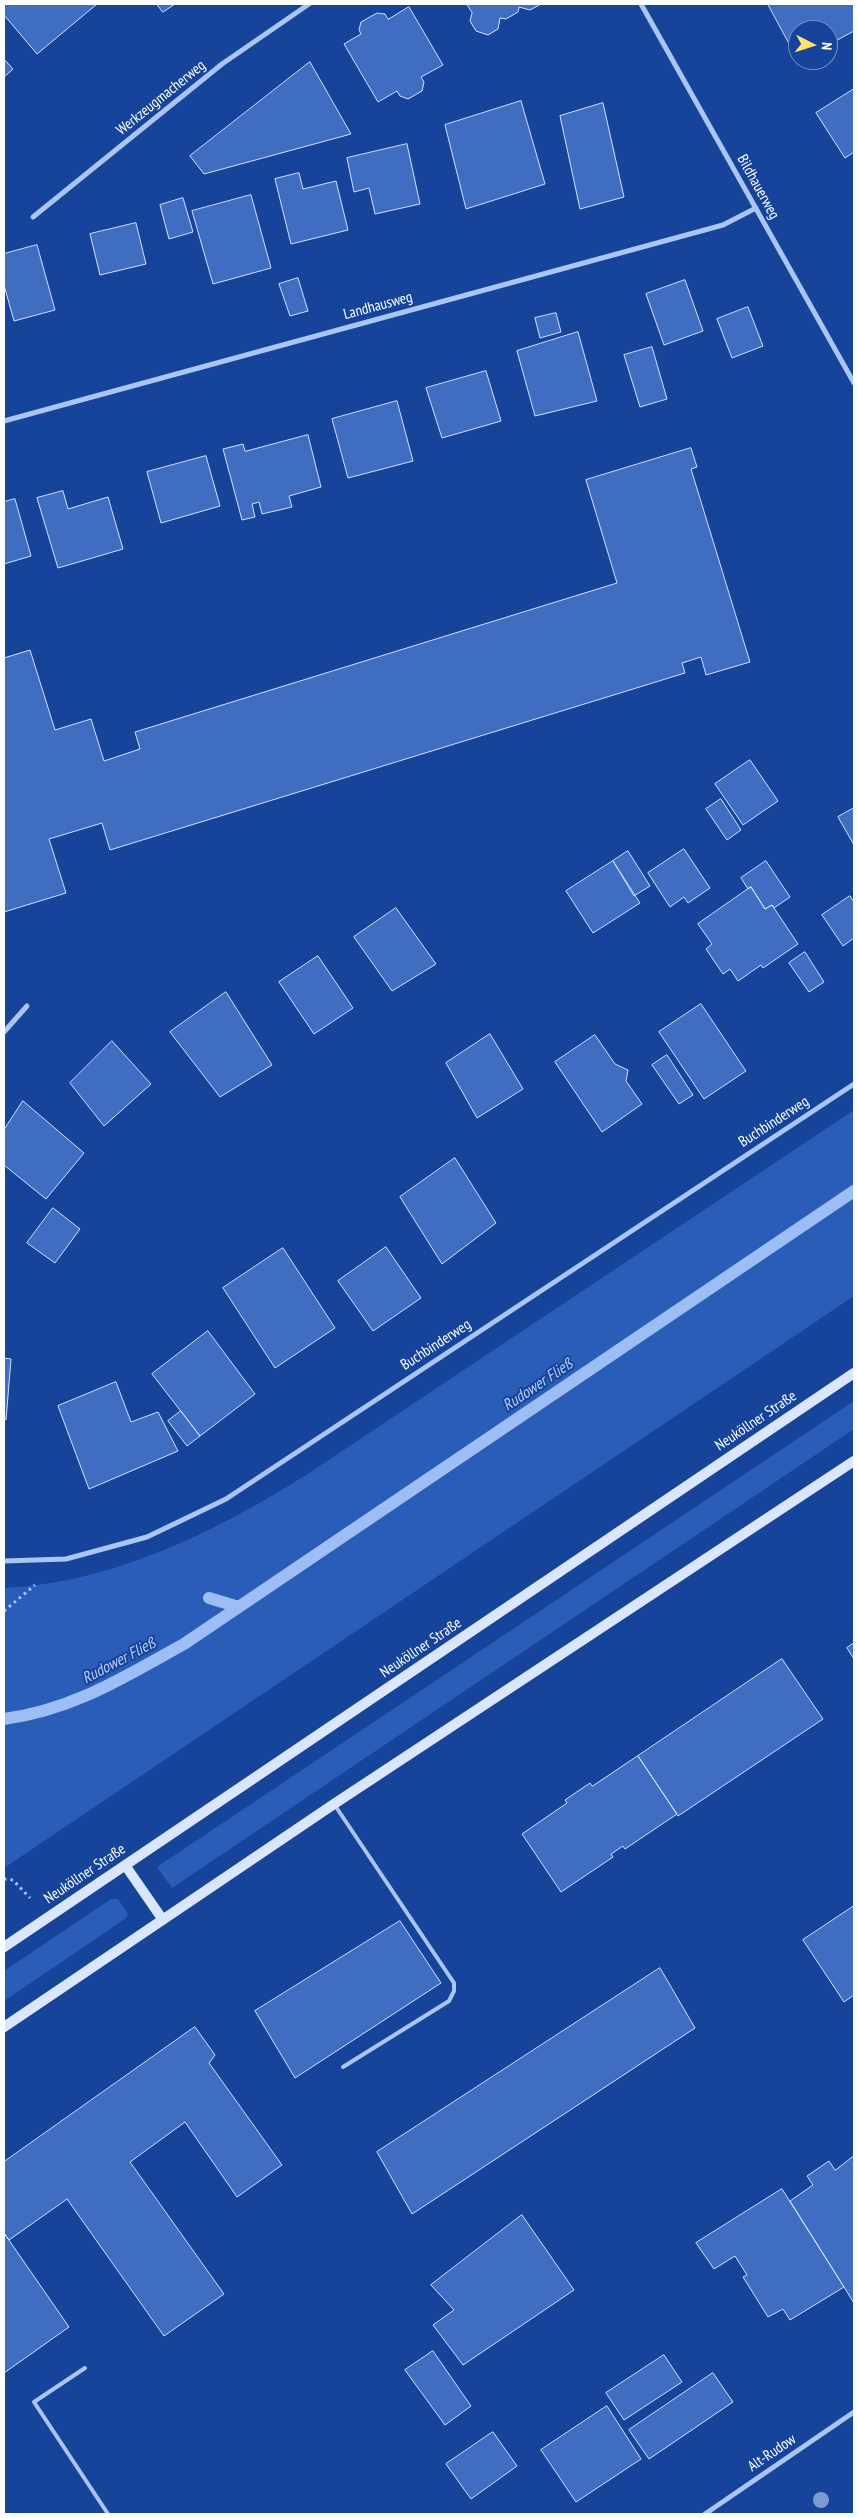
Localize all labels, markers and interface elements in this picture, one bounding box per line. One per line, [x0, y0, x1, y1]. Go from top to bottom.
north arrow [788, 20, 838, 70]
text: N [818, 42, 836, 51]
street label: Werkzeugmacherweg [113, 57, 209, 139]
street label: Bildhauerweg [733, 152, 783, 222]
street label: Landhausweg [342, 288, 414, 324]
street label: Buchbinderweg [736, 1093, 812, 1151]
street label: Buchbinderweg [398, 1316, 474, 1374]
water label: Rudower Fließ [499, 1355, 577, 1415]
street label: Neuköllner Straße [712, 1387, 800, 1455]
street label: Neuköllner Straße [377, 1614, 465, 1682]
water label: Rudower Fließ [79, 1634, 159, 1688]
street label: Neuköllner Straße [41, 1840, 129, 1908]
street label: Alt-Rudow [745, 2430, 799, 2476]

